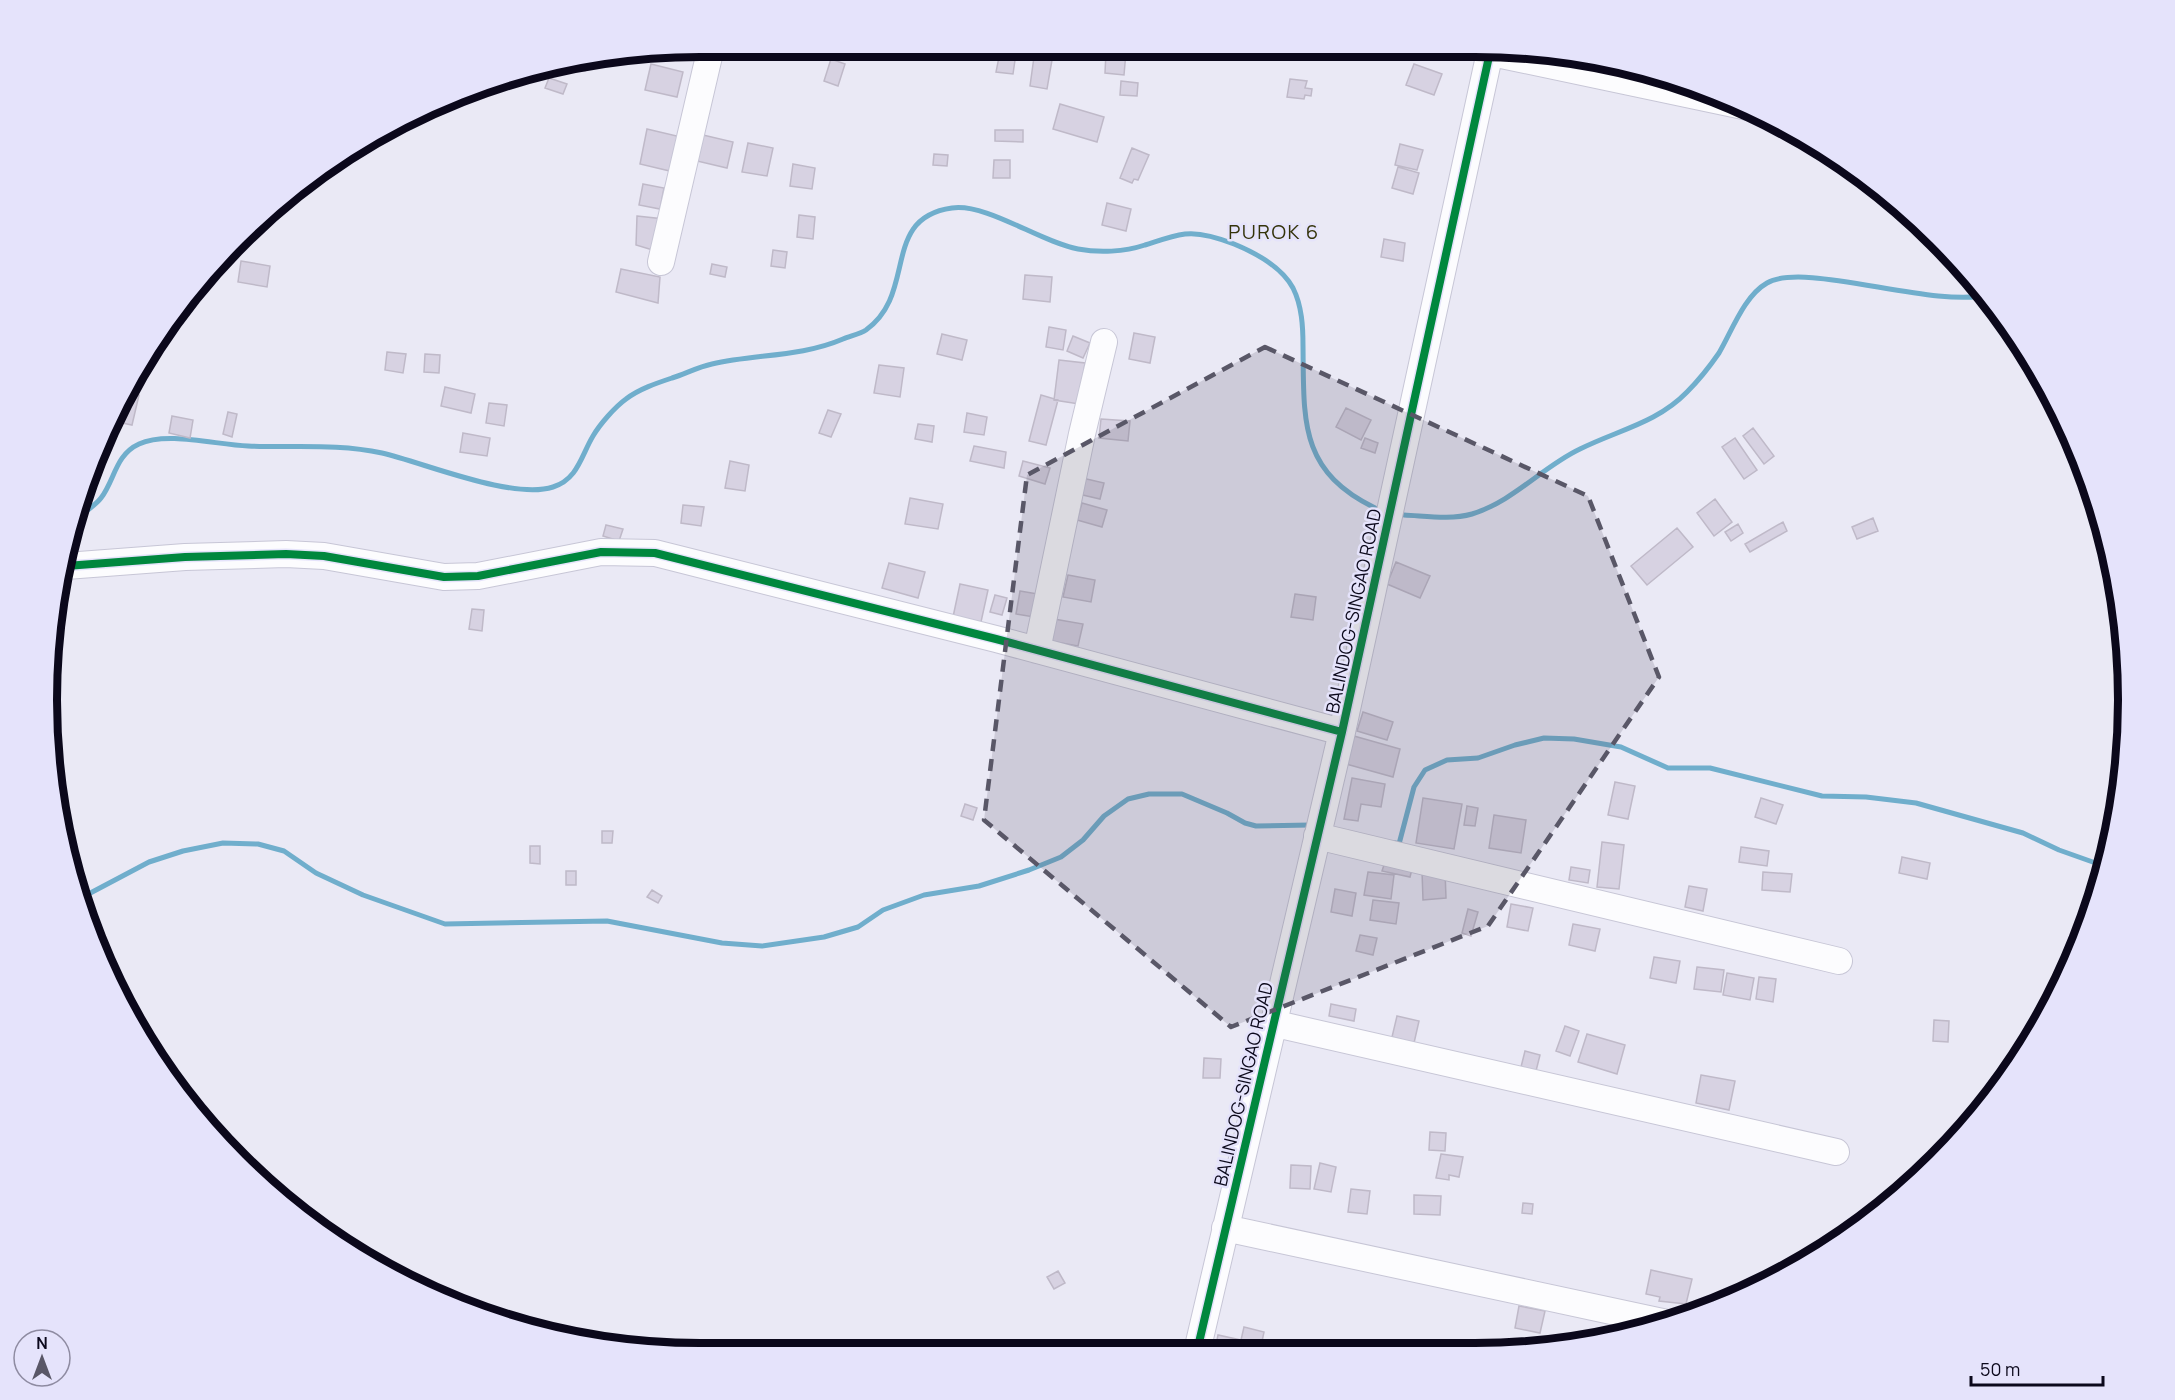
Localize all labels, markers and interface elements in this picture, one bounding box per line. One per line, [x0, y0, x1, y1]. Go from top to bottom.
district label: PUROK 6 [1228, 218, 1320, 245]
street label: BALINDOG-SINGAO ROAD [1320, 506, 1386, 716]
street label: BALINDOG-SINGAO ROAD [1208, 980, 1278, 1188]
north arrow [12, 1328, 72, 1388]
text: N [36, 1332, 48, 1354]
scale bar [1971, 1349, 2103, 1387]
text: 50 m [1980, 1357, 2020, 1381]

